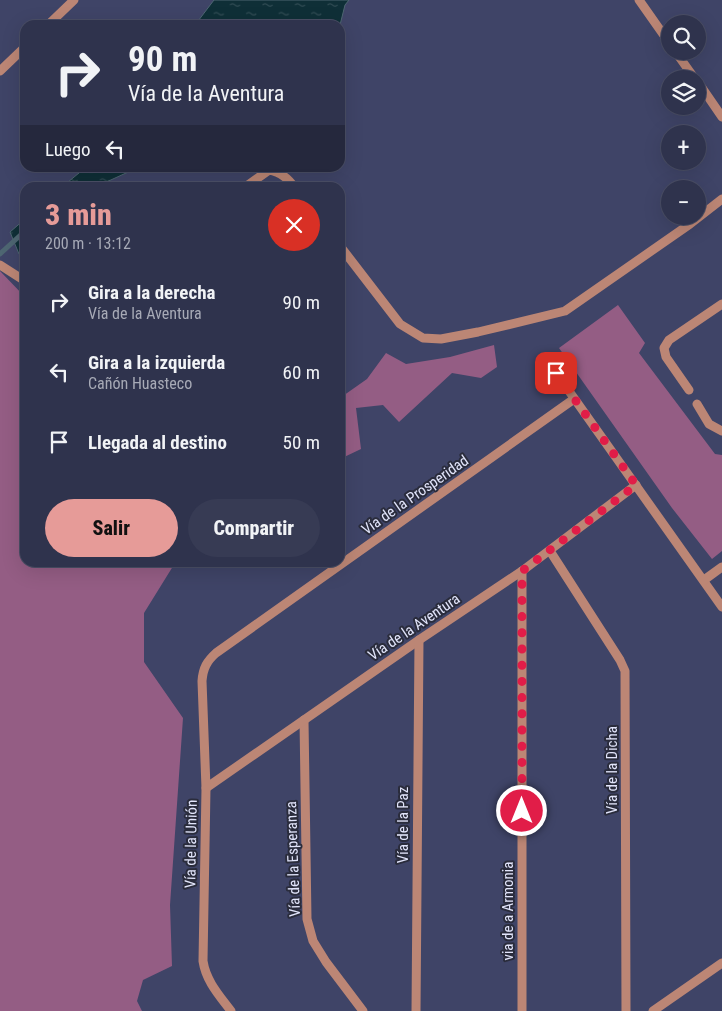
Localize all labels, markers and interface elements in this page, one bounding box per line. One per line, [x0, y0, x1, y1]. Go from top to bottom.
map controls [661, 15, 706, 225]
button: search [661, 15, 706, 60]
text: 90 m [128, 39, 197, 80]
icon: right [45, 40, 110, 105]
button: layers [661, 70, 706, 115]
text: Vía de la Aventura [128, 81, 284, 106]
button: + [661, 125, 706, 170]
icon: left [101, 135, 129, 163]
text: Luego [45, 138, 91, 161]
button: − [661, 180, 706, 225]
text: 3 min [45, 197, 112, 232]
button: close [268, 199, 320, 251]
text: 200 m · 13:12 [45, 234, 131, 253]
text: Gira a la derecha [88, 281, 215, 304]
icon: right [45, 288, 73, 316]
text: 90 m [283, 291, 320, 314]
text: Vía de la Aventura [88, 304, 202, 323]
text: Gira a la izquierda [88, 351, 225, 374]
pin [535, 352, 577, 394]
icon: left [45, 358, 73, 386]
icon: arrive [542, 359, 570, 387]
text: 60 m [283, 361, 320, 384]
text: Cañón Huasteco [88, 374, 192, 393]
icon: arrive [45, 428, 73, 456]
text: Llegada al destino [88, 431, 227, 454]
text: 50 m [283, 431, 320, 454]
street label: Vía de la Prosperidad [358, 451, 472, 539]
button: Salir [45, 499, 178, 557]
button: Compartir [188, 499, 320, 557]
street label: Vía de la Aventura [365, 590, 463, 664]
street label: Vía de la Dicha [603, 726, 621, 814]
position arrow [495, 784, 547, 836]
street label: Vía de la Paz [394, 787, 412, 863]
street label: Vía de la Unión [181, 800, 201, 888]
street label: Vía de la Esperanza [282, 801, 304, 917]
street label: via de a Armonia [499, 862, 517, 960]

